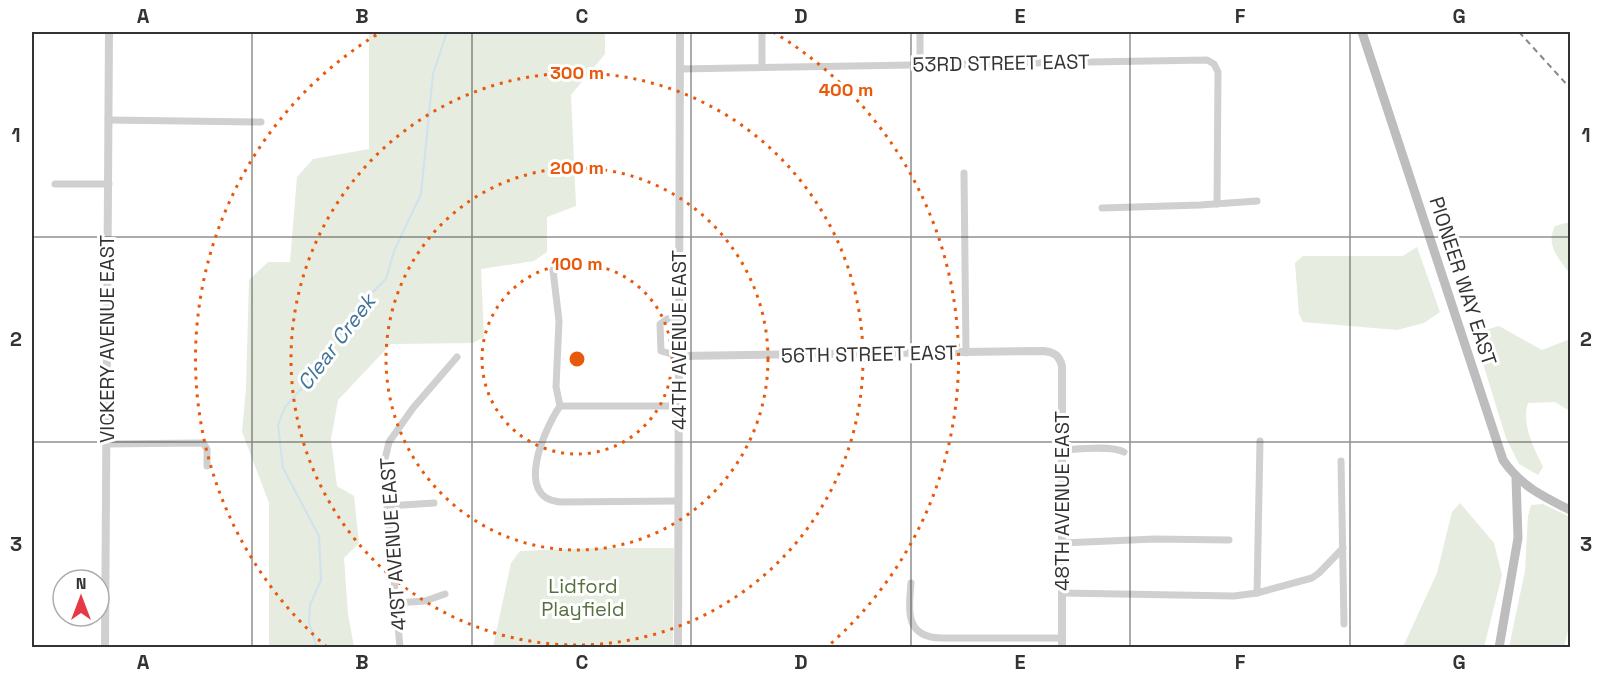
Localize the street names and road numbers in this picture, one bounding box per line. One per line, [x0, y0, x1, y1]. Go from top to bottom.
street label: 53RD STREET EAST [912, 48, 1090, 78]
street label: PIONEER WAY EAST [1423, 193, 1503, 369]
street label: VICKERY AVENUE EAST [94, 235, 120, 443]
street label: 44TH AVENUE EAST [666, 250, 692, 430]
street label: 56TH STREET EAST [781, 339, 958, 369]
street label: 48TH AVENUE EAST [1049, 411, 1075, 591]
street label: 41ST AVENUE EAST [374, 456, 412, 631]

